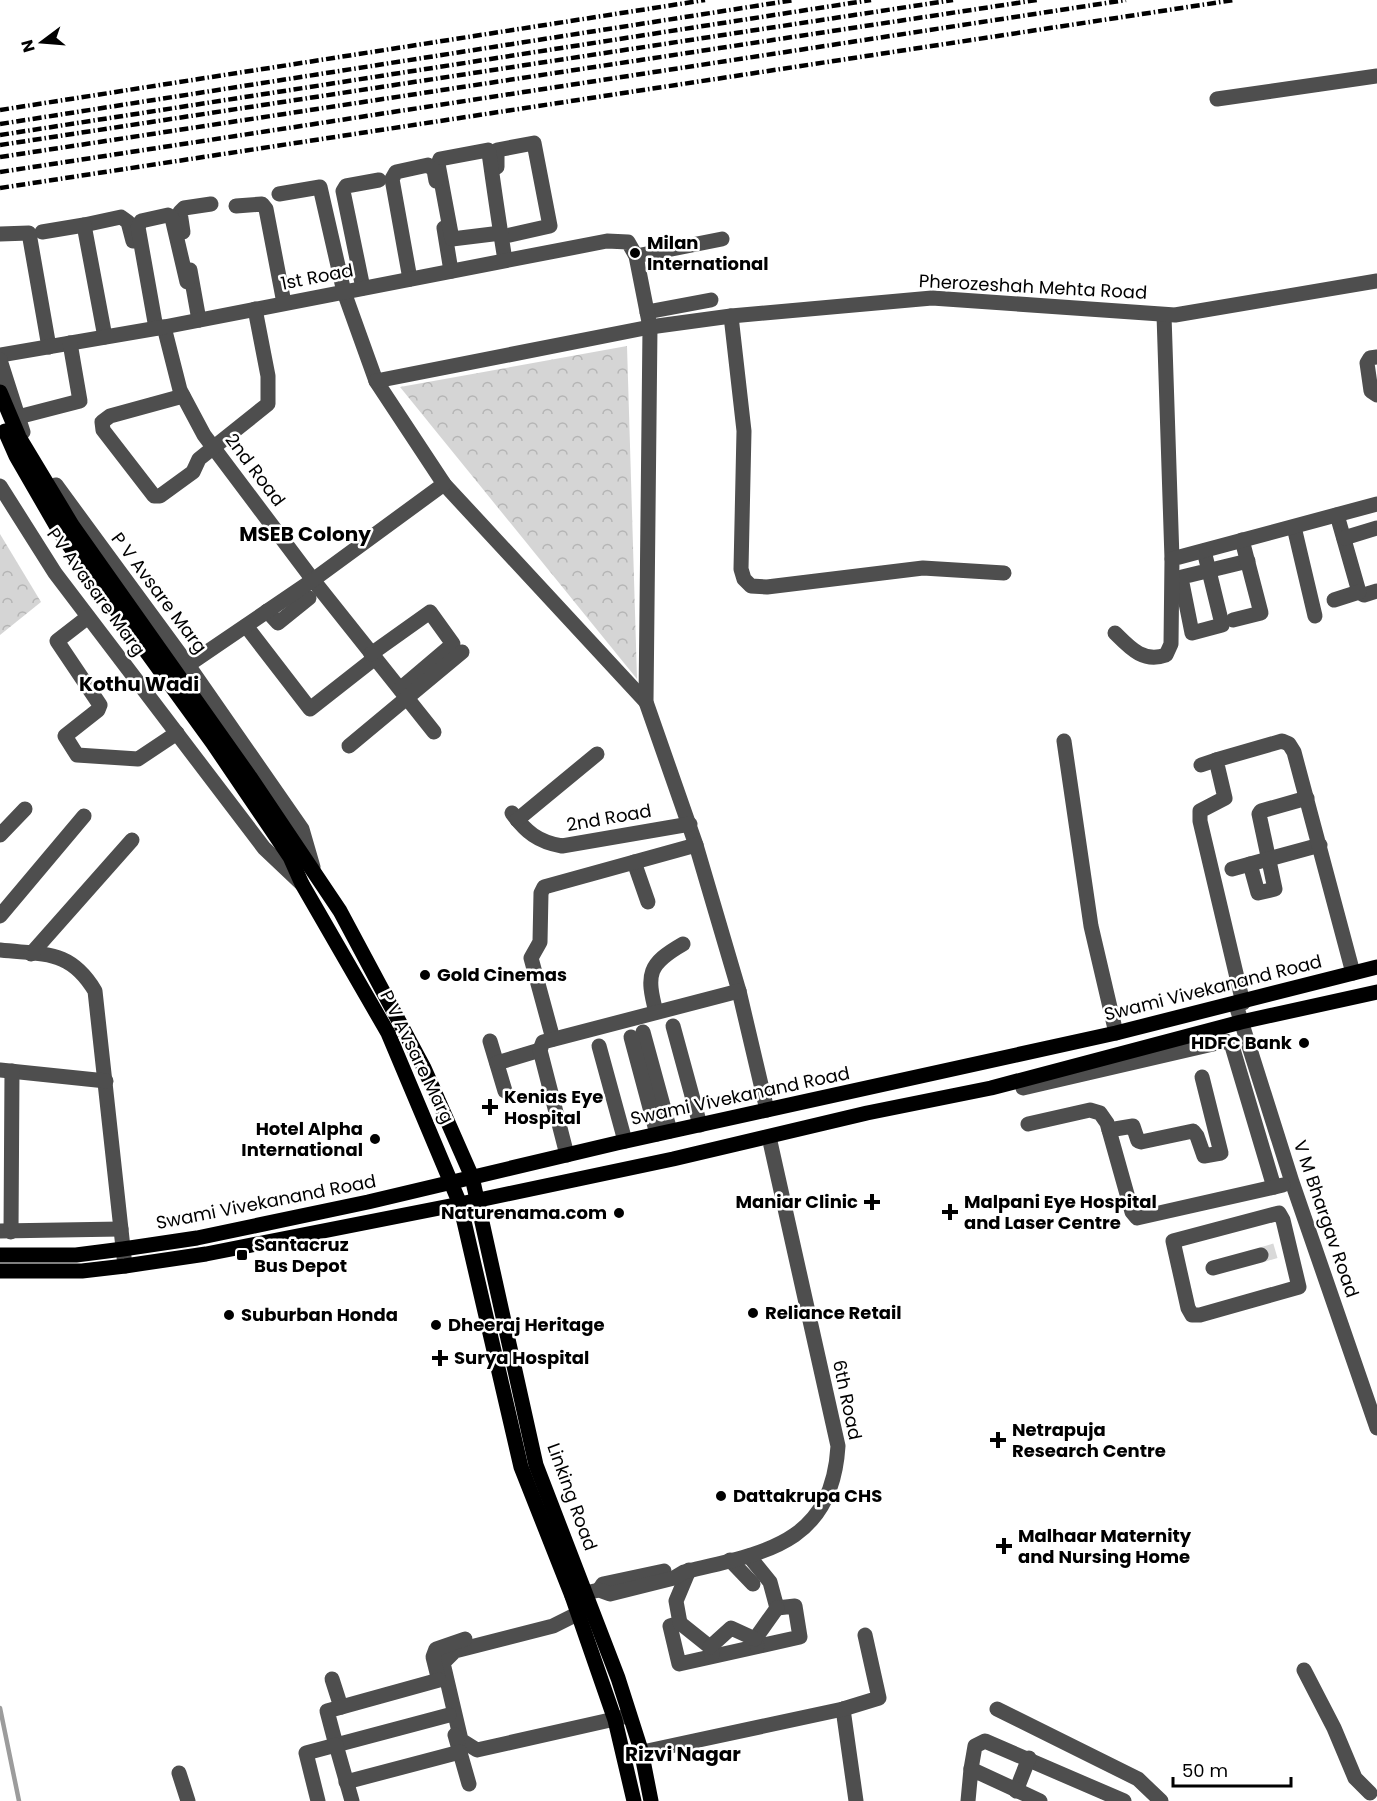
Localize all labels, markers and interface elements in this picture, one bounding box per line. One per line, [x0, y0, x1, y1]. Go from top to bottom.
north arrow [12, 12, 72, 72]
text: N [15, 37, 41, 55]
place label: Milan International [647, 230, 769, 276]
marker: Milan International [628, 246, 642, 260]
street label: 1st Road [279, 257, 355, 296]
street label: Pherozeshah Mehta Road [918, 268, 1148, 305]
street label: 2nd Road [220, 428, 291, 511]
district label: MSEB Colony [239, 520, 371, 548]
street label: PV Avasare Marg [41, 523, 151, 661]
street label: P V Avsare Marg [106, 527, 213, 658]
district label: Kothu Wadi [79, 670, 199, 698]
street label: 2nd Road [565, 798, 653, 837]
street label: Swami Vivekanand Road [1101, 948, 1324, 1027]
place label: Gold Cinemas [437, 962, 567, 987]
marker: Gold Cinemas [418, 968, 432, 982]
street label: P V Avsare Marg [374, 986, 461, 1128]
place label: HDFC Bank [1191, 1030, 1293, 1055]
marker: HDFC Bank [1297, 1036, 1311, 1050]
street label: Swami Vivekanand Road [628, 1060, 852, 1131]
place label: Kenias Eye Hospital [504, 1084, 603, 1130]
marker: Kenias Eye Hospital [481, 1098, 499, 1116]
place label: Hotel Alpha International [241, 1116, 363, 1162]
marker: Hotel Alpha International [368, 1132, 382, 1146]
street label: V M Bhargav Road [1288, 1137, 1365, 1301]
street label: Swami Vivekanand Road [154, 1168, 378, 1235]
place label: Maniar Clinic [735, 1189, 858, 1214]
place label: Malpani Eye Hospital and Laser Centre [964, 1189, 1157, 1235]
marker: Maniar Clinic [863, 1193, 881, 1211]
place label: Naturenama.com [441, 1200, 607, 1225]
marker: Malpani Eye Hospital and Laser Centre [941, 1203, 959, 1221]
marker: Naturenama.com [612, 1206, 626, 1220]
place label: Santacruz Bus Depot [254, 1232, 349, 1278]
marker: Santacruz Bus Depot [235, 1248, 249, 1262]
place label: Reliance Retail [765, 1300, 902, 1325]
place label: Suburban Honda [241, 1302, 398, 1327]
marker: Reliance Retail [746, 1306, 760, 1320]
marker: Suburban Honda [222, 1308, 236, 1322]
place label: Dheeraj Heritage [448, 1312, 605, 1337]
marker: Dheeraj Heritage [429, 1318, 443, 1332]
place label: Surya Hospital [454, 1345, 589, 1370]
marker: Surya Hospital [431, 1349, 449, 1367]
street label: 6th Road [827, 1358, 868, 1442]
place label: Netrapuja Research Centre [1012, 1417, 1166, 1463]
marker: Netrapuja Research Centre [989, 1431, 1007, 1449]
street label: Linking Road [541, 1440, 603, 1554]
place label: Dattakrupa CHS [733, 1483, 882, 1508]
marker: Dattakrupa CHS [714, 1489, 728, 1503]
place label: Malhaar Maternity and Nursing Home [1018, 1523, 1192, 1569]
marker: Malhaar Maternity and Nursing Home [995, 1537, 1013, 1555]
district label: Rizvi Nagar [625, 1740, 741, 1768]
scale bar [1173, 1750, 1292, 1788]
text: 50 m [1182, 1758, 1228, 1783]

